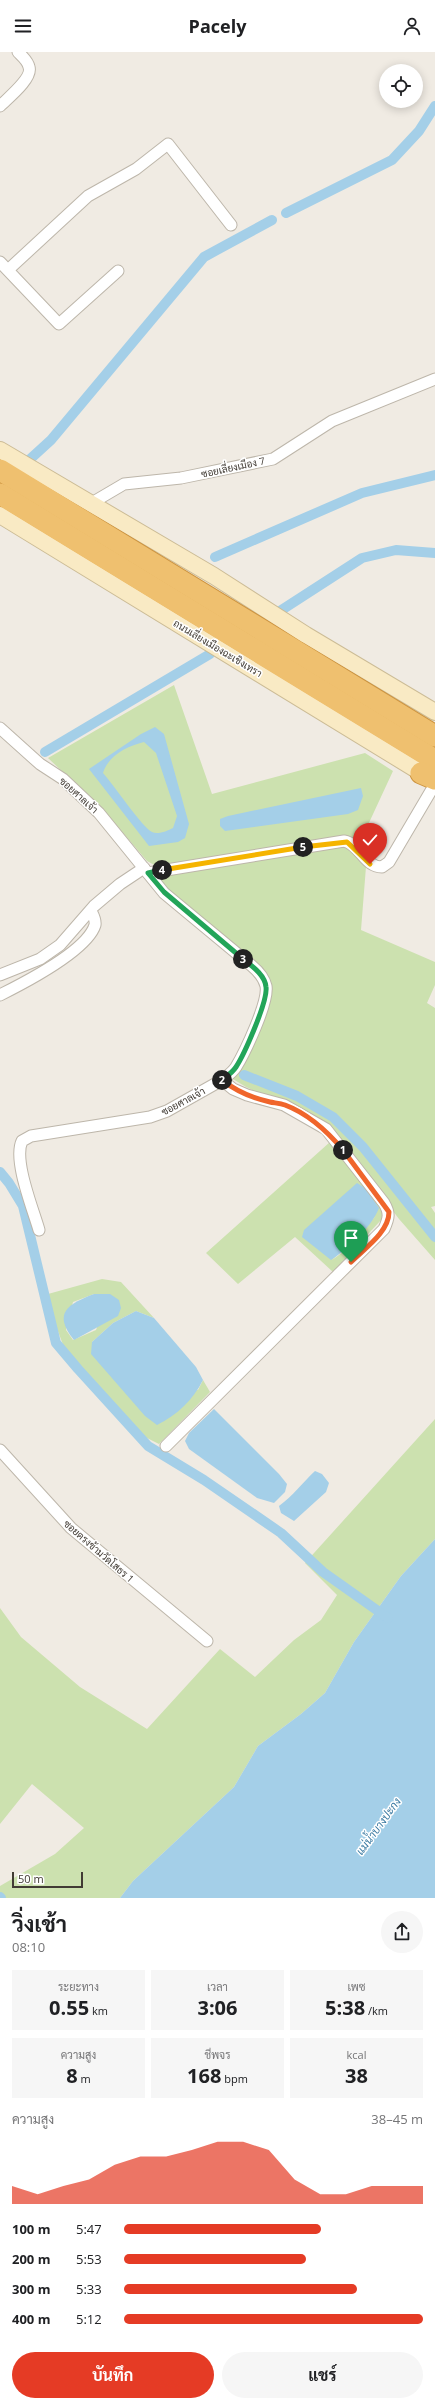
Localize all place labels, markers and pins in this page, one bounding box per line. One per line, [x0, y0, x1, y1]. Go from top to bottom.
pin [353, 823, 387, 864]
pin: 5 [293, 837, 313, 857]
pin: 4 [152, 860, 172, 880]
pin: 3 [233, 949, 253, 969]
pin: 2 [212, 1070, 232, 1090]
pin: 1 [333, 1140, 353, 1160]
pin [334, 1221, 368, 1262]

